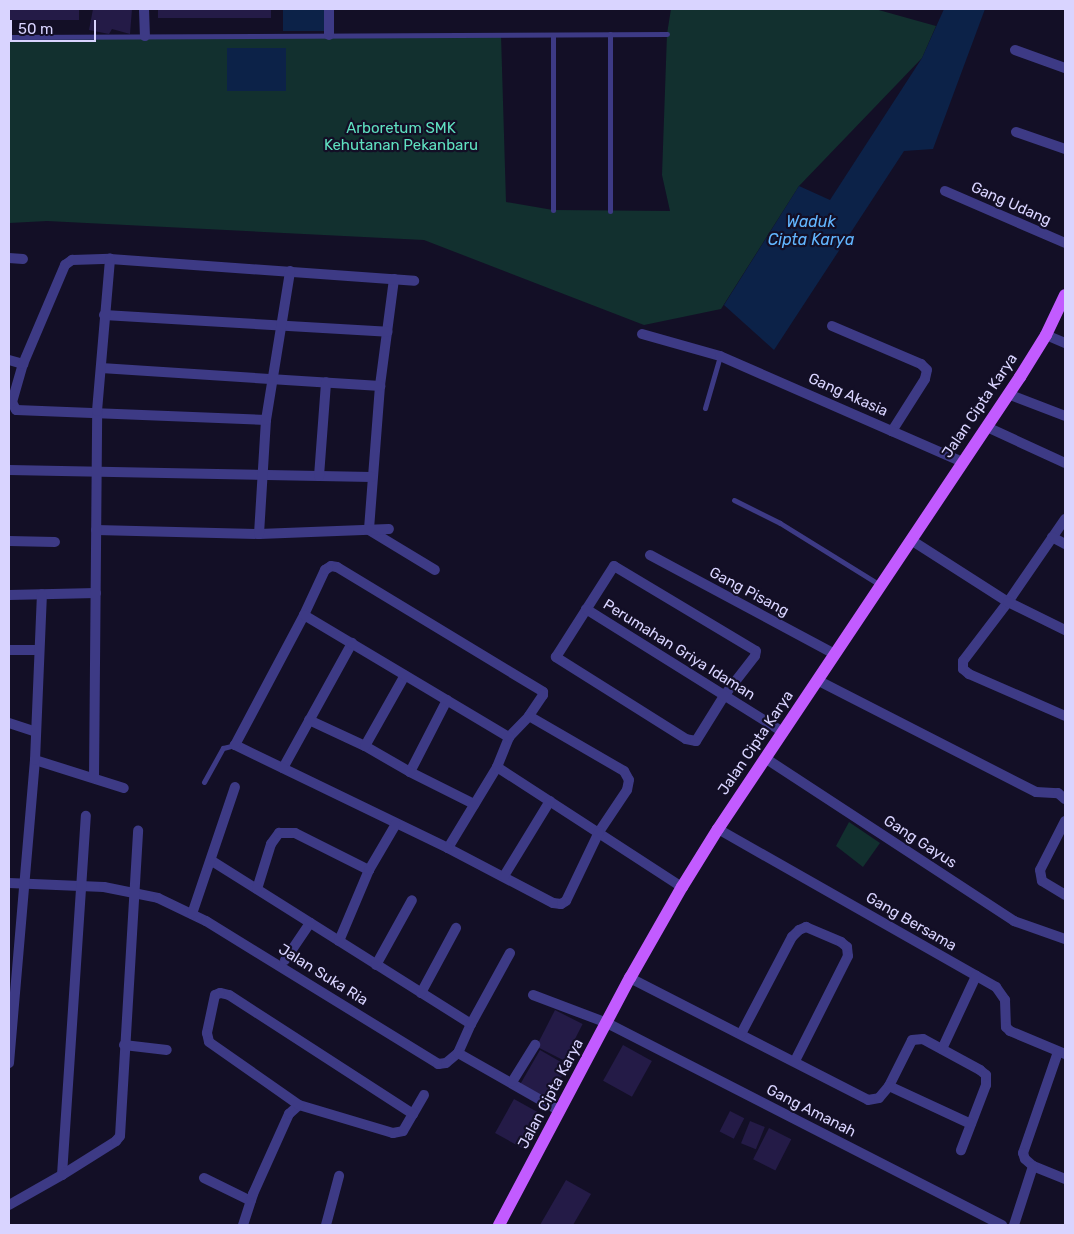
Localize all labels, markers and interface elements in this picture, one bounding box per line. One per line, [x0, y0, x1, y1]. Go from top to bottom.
scale bar [12, 10, 99, 42]
text: 50 m [18, 20, 53, 38]
park label: Arboretum SMK Kehutanan Pekanbaru [324, 119, 478, 154]
street label: Gang Udang [968, 178, 1054, 230]
water label: Waduk Cipta Karya [768, 212, 854, 250]
street label: Jalan Cipta Karya [938, 350, 1022, 462]
street label: Gang Akasia [805, 369, 891, 421]
street label: Gang Pisang [706, 564, 792, 620]
street label: Perumahan Griya Idaman [600, 596, 758, 704]
street label: Jalan Cipta Karya [714, 687, 798, 799]
street label: Gang Gayus [880, 812, 960, 872]
street label: Gang Bersama [862, 889, 960, 955]
street label: Jalan Suka Ria [275, 940, 371, 1010]
street label: Jalan Cipta Karya [514, 1036, 588, 1152]
street label: Gang Amanah [763, 1081, 859, 1141]

